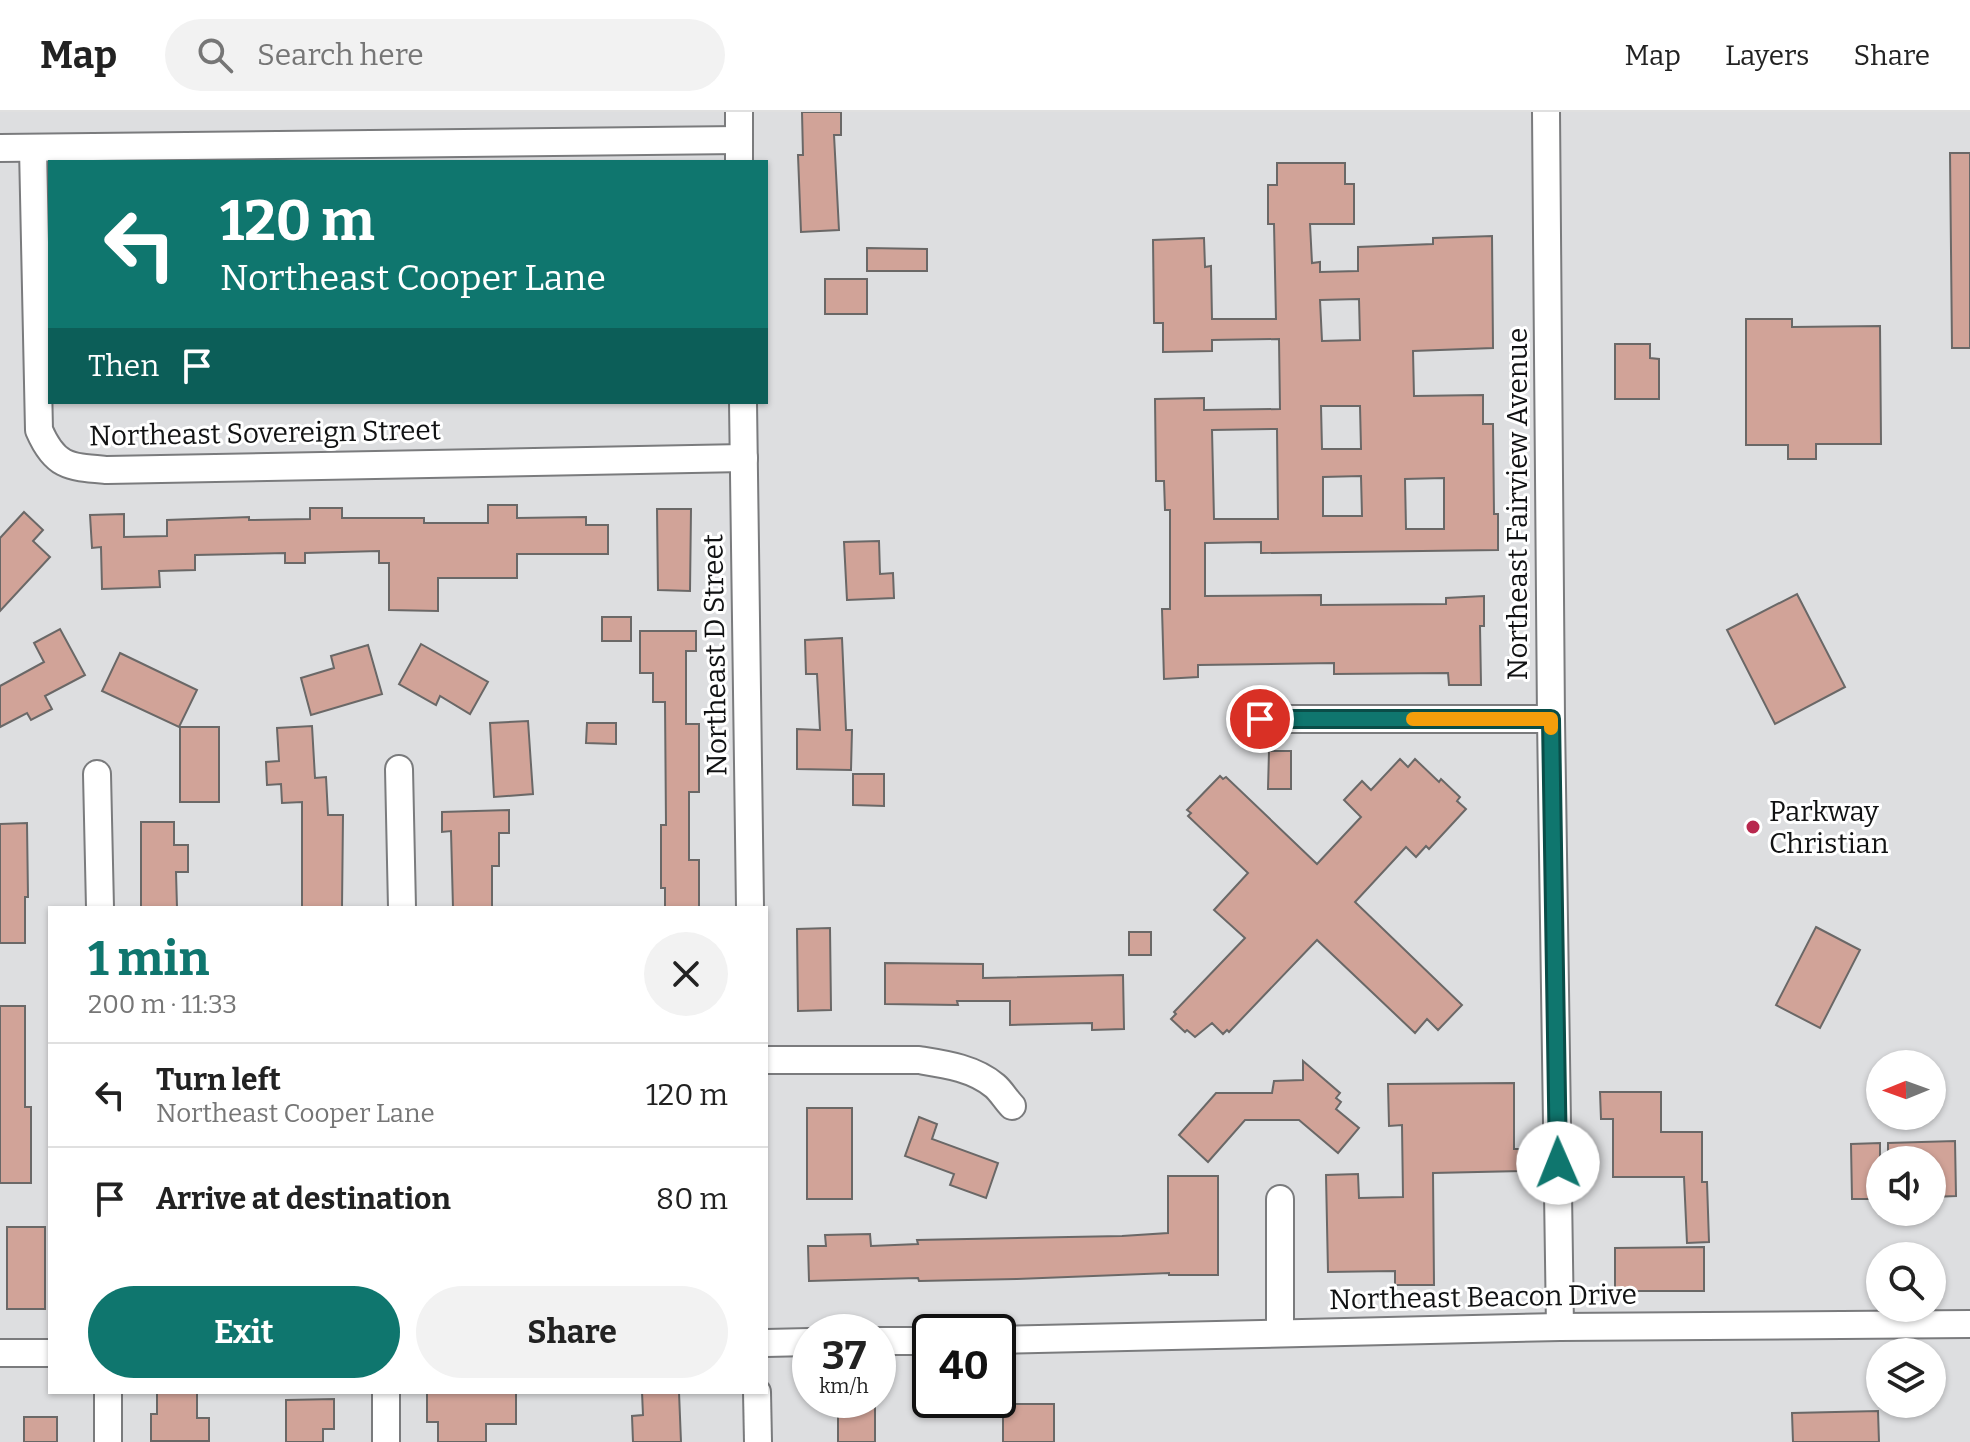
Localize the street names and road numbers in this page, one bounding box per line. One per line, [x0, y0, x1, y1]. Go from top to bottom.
street label: Northeast Fairview Avenue [1501, 328, 1534, 680]
street label: Northeast Sovereign Street [89, 413, 441, 453]
street label: Northeast D Street [696, 534, 734, 776]
street label: Northeast Beacon Drive [1329, 1278, 1637, 1316]

